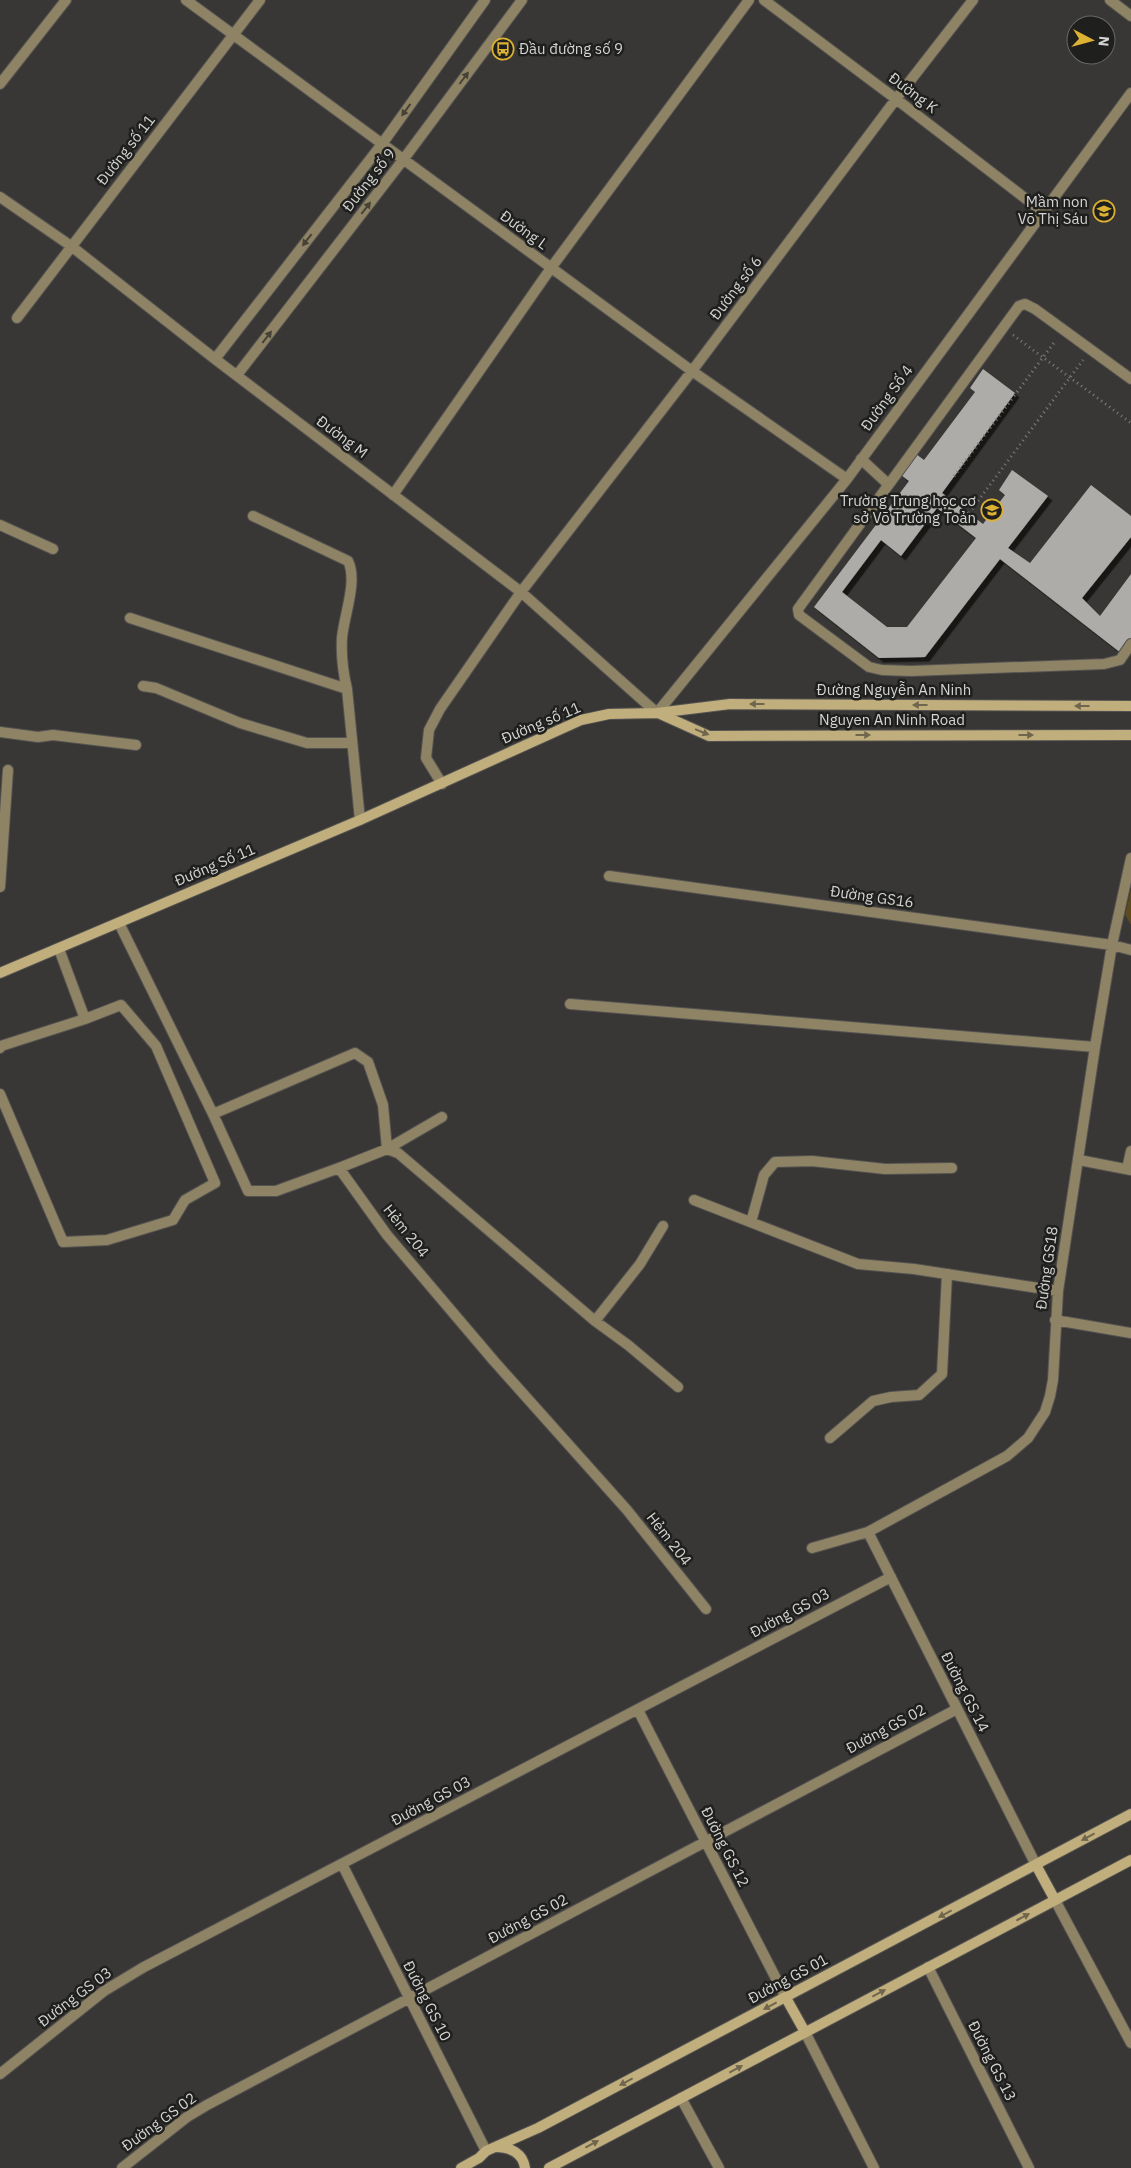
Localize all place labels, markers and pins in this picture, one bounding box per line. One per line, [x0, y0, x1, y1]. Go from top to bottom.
bus stop icon: Đầu đường số 9 [491, 37, 515, 61]
place label: Đầu đường số 9 [519, 39, 623, 58]
place label: Mầm non Võ Thị Sáu [1018, 192, 1088, 228]
school or university icon: Mầm non Võ Thị Sáu [1092, 199, 1116, 223]
place label: Trường Trung học cơ sở Võ Trường Toản [840, 491, 976, 527]
school or university icon: Trường Trung học cơ sở Võ Trường Toản [980, 498, 1004, 522]

